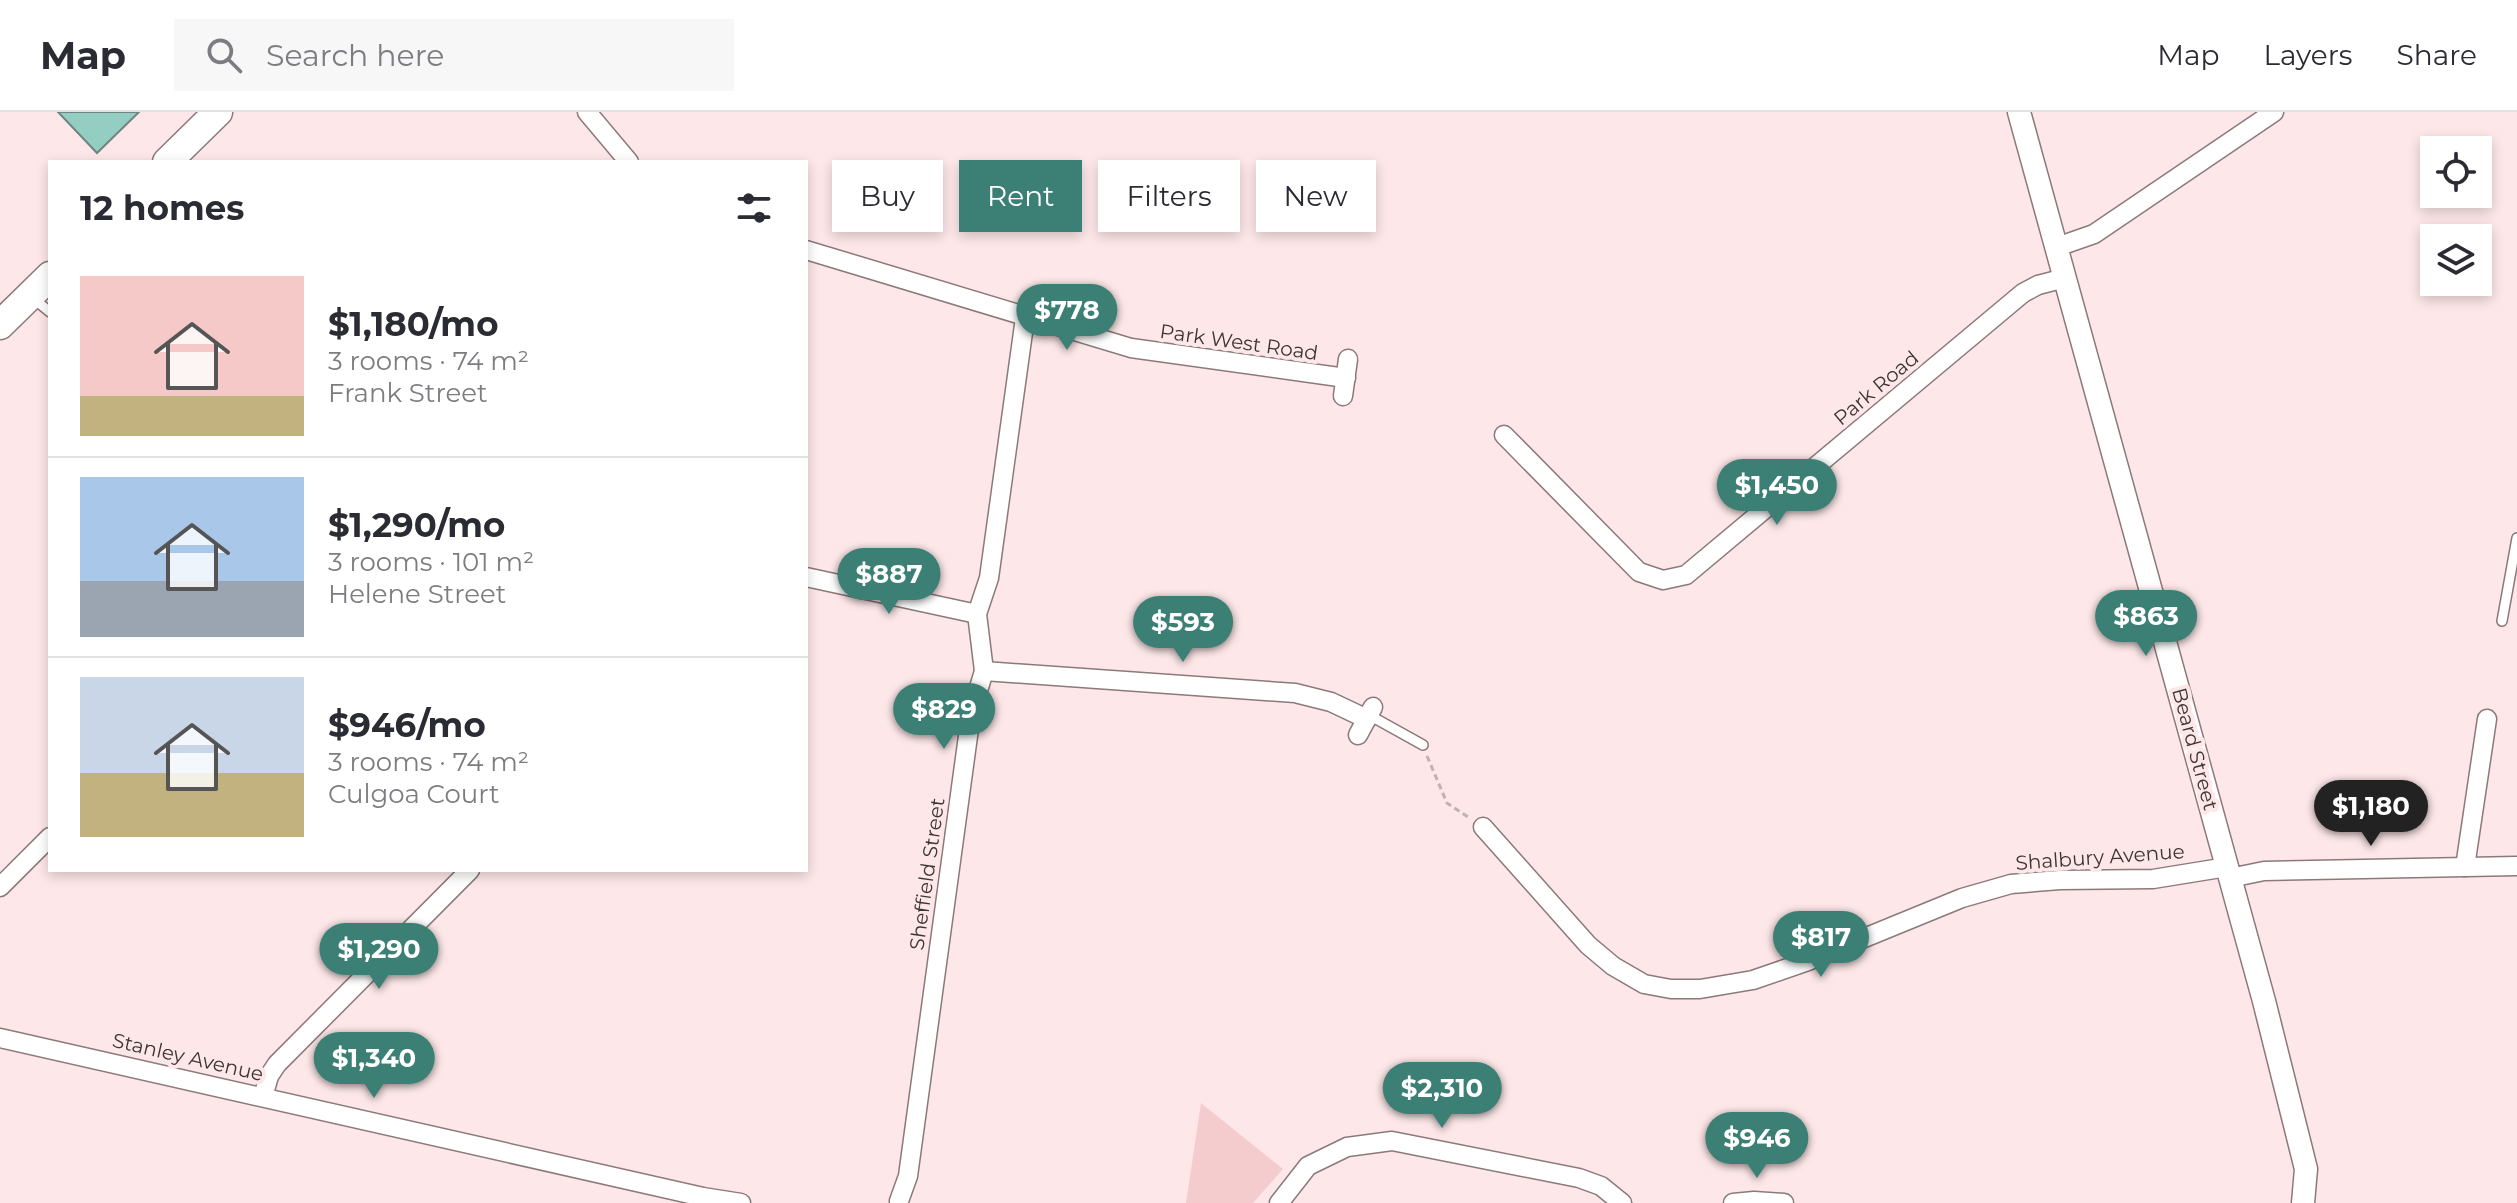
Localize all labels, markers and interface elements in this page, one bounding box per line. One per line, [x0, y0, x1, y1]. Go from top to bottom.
search box [174, 19, 734, 91]
text: Map [40, 32, 126, 79]
icon: search [202, 33, 246, 77]
text: Search here [266, 37, 444, 74]
text: Map [2157, 38, 2220, 72]
text: Layers [2264, 38, 2353, 72]
text: Share [2397, 38, 2477, 72]
map controls [2420, 136, 2492, 296]
button: locate [2420, 136, 2492, 208]
chip: Buy [832, 160, 943, 232]
chip: Rent [959, 160, 1082, 232]
chip: Filters [1098, 160, 1240, 232]
chip: New [1256, 160, 1376, 232]
icon: filters [732, 186, 776, 230]
text: 12 homes [80, 187, 244, 229]
button: layers [2420, 224, 2492, 296]
pin: $778 [1020, 284, 1114, 352]
text: $778 [1034, 294, 1100, 326]
text: $1,180/mo [328, 303, 498, 345]
icon: home [144, 308, 240, 404]
street label: Park West Road [1158, 319, 1320, 365]
text: 3 rooms · 74 m² [328, 345, 529, 377]
street label: Park Road [1829, 346, 1923, 430]
text: Frank Street [328, 377, 487, 409]
pin: $1,450 [1712, 459, 1842, 527]
text: $1,450 [1735, 469, 1819, 501]
text: $1,290/mo [328, 504, 505, 546]
icon: home [144, 509, 240, 605]
text: 3 rooms · 101 m² [328, 546, 534, 578]
pin: $887 [842, 548, 936, 616]
text: $887 [855, 558, 923, 590]
text: Helene Street [328, 578, 506, 610]
pin: $863 [2099, 590, 2193, 658]
pin: $593 [1136, 596, 1230, 664]
text: $863 [2113, 600, 2179, 632]
text: $593 [1151, 606, 1215, 638]
pin: $829 [897, 683, 991, 751]
street label: Beard Street [2167, 685, 2223, 813]
text: $829 [911, 693, 977, 725]
text: $946/mo [328, 704, 486, 746]
icon: home [144, 709, 240, 805]
text: 3 rooms · 74 m² [328, 746, 529, 778]
text: Culgoa Court [328, 778, 500, 810]
pin: $1,180 [2306, 780, 2436, 848]
text: $1,180 [2332, 790, 2410, 822]
street label: Sheffield Street [904, 796, 950, 952]
street label: Shalbury Avenue [2015, 839, 2185, 875]
pin: $817 [1774, 911, 1868, 979]
text: $817 [1791, 921, 1851, 953]
pin: $1,290 [314, 923, 444, 991]
text: $1,290 [337, 933, 421, 965]
street label: Stanley Avenue [110, 1028, 266, 1086]
pin: $1,340 [309, 1032, 439, 1100]
text: $1,340 [332, 1042, 416, 1074]
pin: $2,310 [1377, 1062, 1507, 1130]
text: $2,310 [1401, 1072, 1483, 1104]
pin: $946 [1710, 1112, 1804, 1180]
text: $946 [1723, 1122, 1791, 1154]

